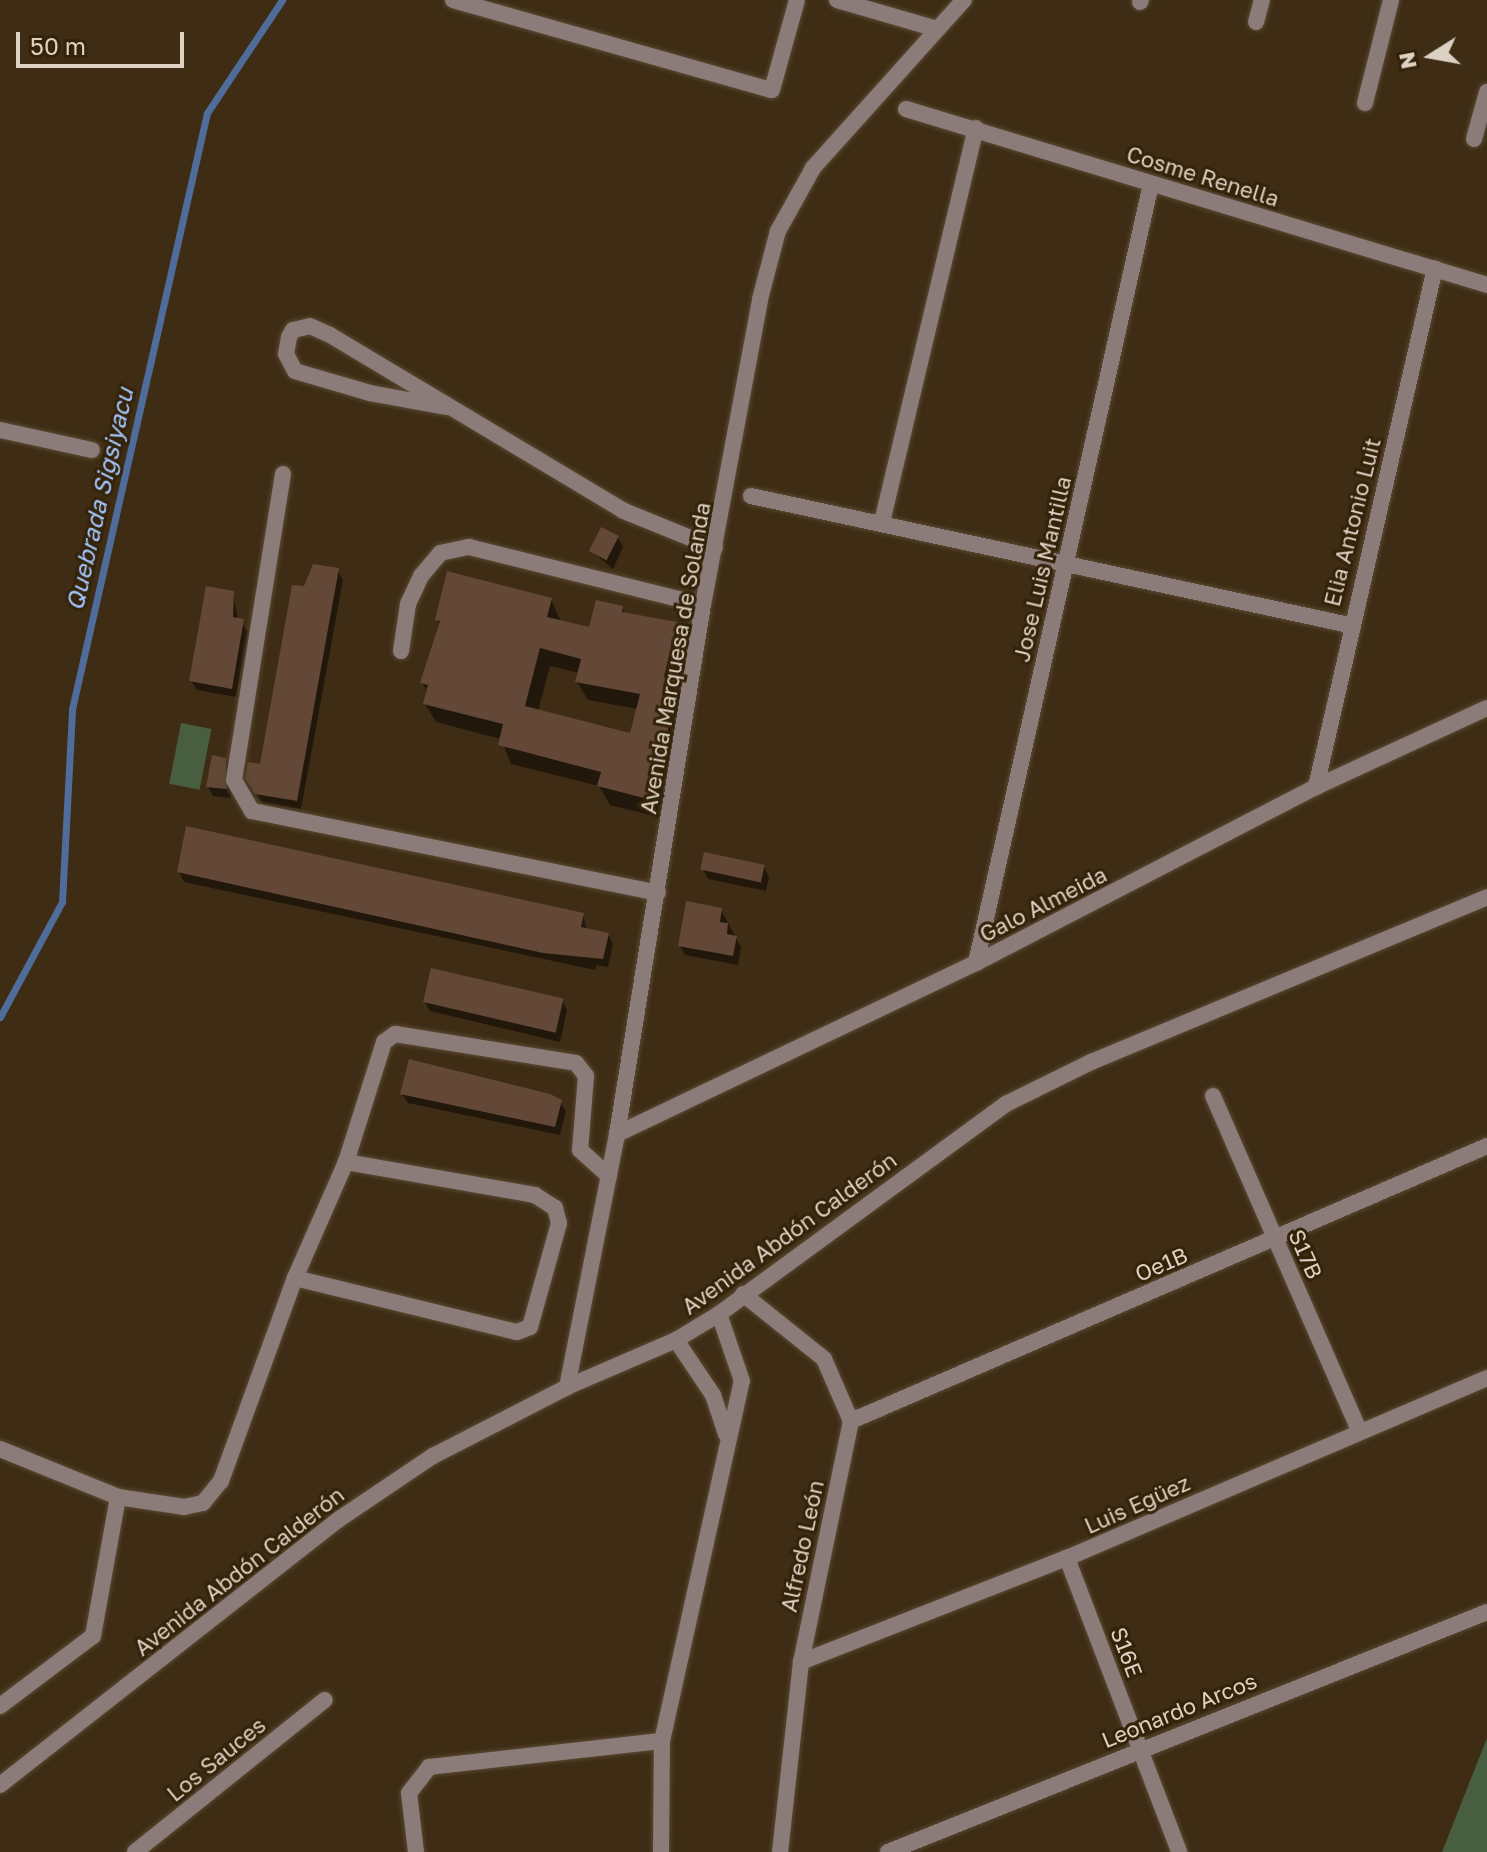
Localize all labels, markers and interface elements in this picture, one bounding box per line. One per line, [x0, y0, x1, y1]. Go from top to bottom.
scale bar [20, 16, 188, 66]
north arrow [1391, 16, 1471, 96]
text: 50 m [30, 31, 86, 60]
text: N [1392, 50, 1422, 71]
street label: Cosme Renella [1124, 140, 1282, 212]
water label: Quebrada Sigsiyacu [59, 385, 139, 613]
street label: Elia Antonio Luit [1318, 435, 1386, 609]
street label: Jose Luis Mantilla [1008, 474, 1076, 664]
street label: Avenida Marquesa de Solanda [635, 500, 715, 816]
street label: Galo Almeida [975, 861, 1111, 947]
street label: Avenida Abdón Calderón [677, 1146, 901, 1320]
street label: S17B [1284, 1225, 1328, 1283]
street label: Oe1B [1131, 1241, 1191, 1287]
street label: Luis Egüez [1080, 1469, 1194, 1539]
street label: Alfredo León [775, 1478, 829, 1614]
street label: Avenida Abdón Calderón [129, 1481, 349, 1661]
street label: S16E [1105, 1623, 1149, 1681]
street label: Leonardo Arcos [1098, 1667, 1260, 1753]
street label: Los Sauces [161, 1711, 271, 1807]

